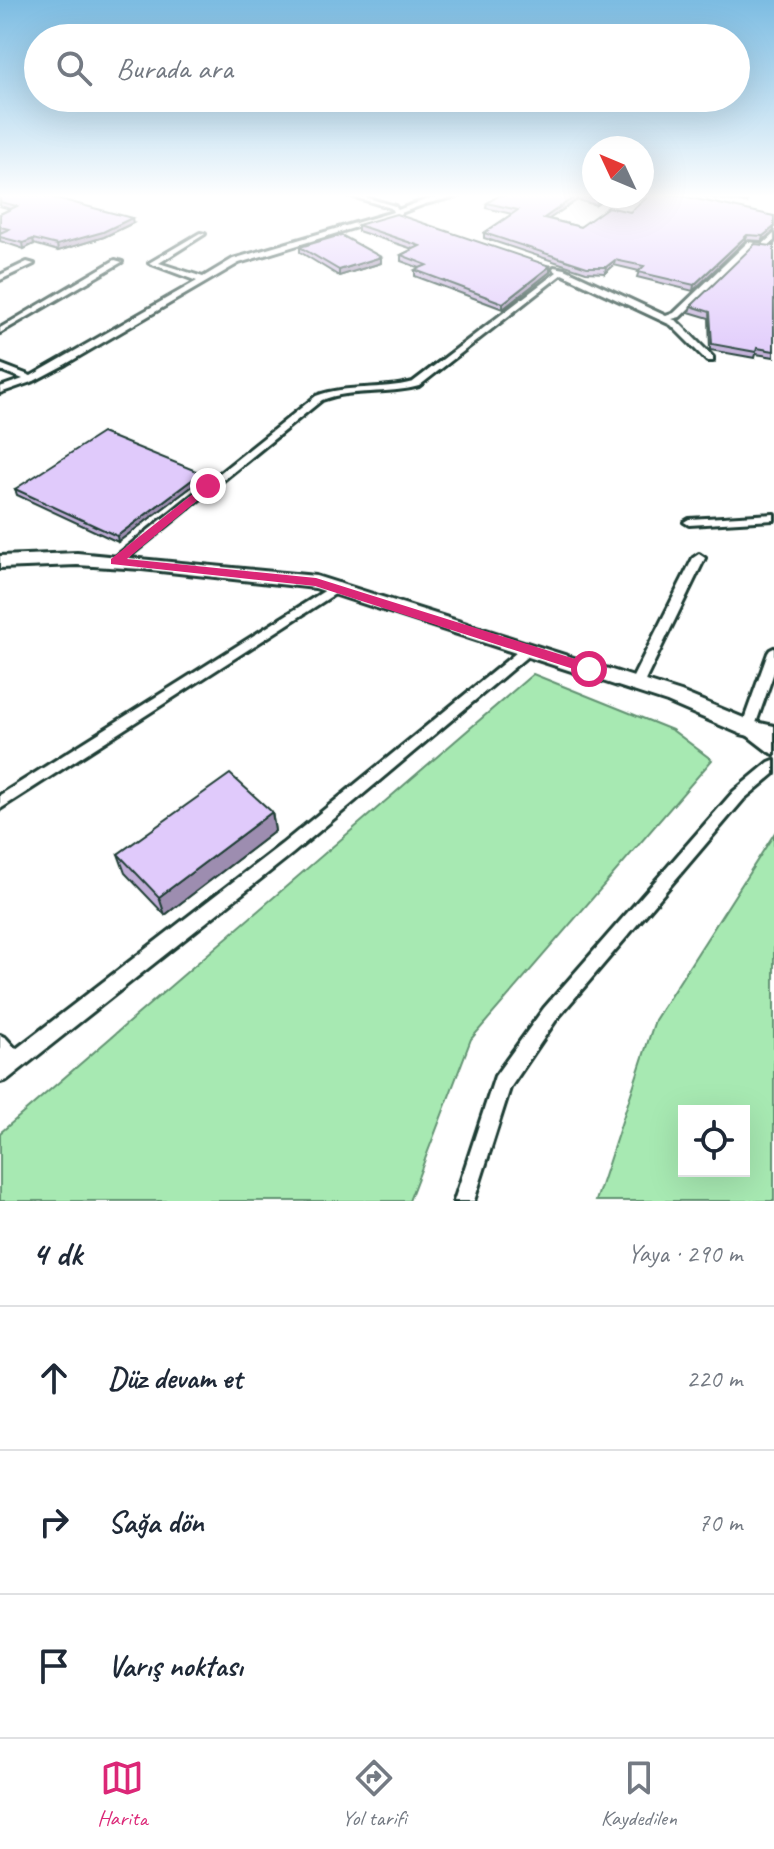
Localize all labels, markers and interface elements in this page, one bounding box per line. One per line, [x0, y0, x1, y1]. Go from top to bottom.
search box [24, 24, 750, 112]
icon: search [52, 46, 96, 90]
text: Burada ara [116, 49, 233, 87]
north arrow [582, 136, 654, 208]
route end [190, 468, 226, 504]
route start [571, 651, 607, 687]
map controls [678, 1105, 750, 1177]
button: locate [678, 1105, 750, 1177]
text: 4 dk [32, 1232, 82, 1275]
text: Yaya · 290 m [627, 1237, 742, 1270]
icon: ahead [32, 1356, 76, 1400]
text: Düz devam et [108, 1359, 242, 1397]
text: 220 m [686, 1362, 742, 1395]
icon: right [32, 1500, 76, 1544]
text: Sağa dön [108, 1503, 204, 1541]
text: 70 m [698, 1506, 742, 1539]
icon: arrive [32, 1644, 76, 1688]
text: Varış noktası [108, 1647, 243, 1685]
tab: Harita [97, 1756, 147, 1832]
tab: Yol tarifi [342, 1756, 407, 1832]
tab: Kaydedilen [601, 1756, 677, 1832]

